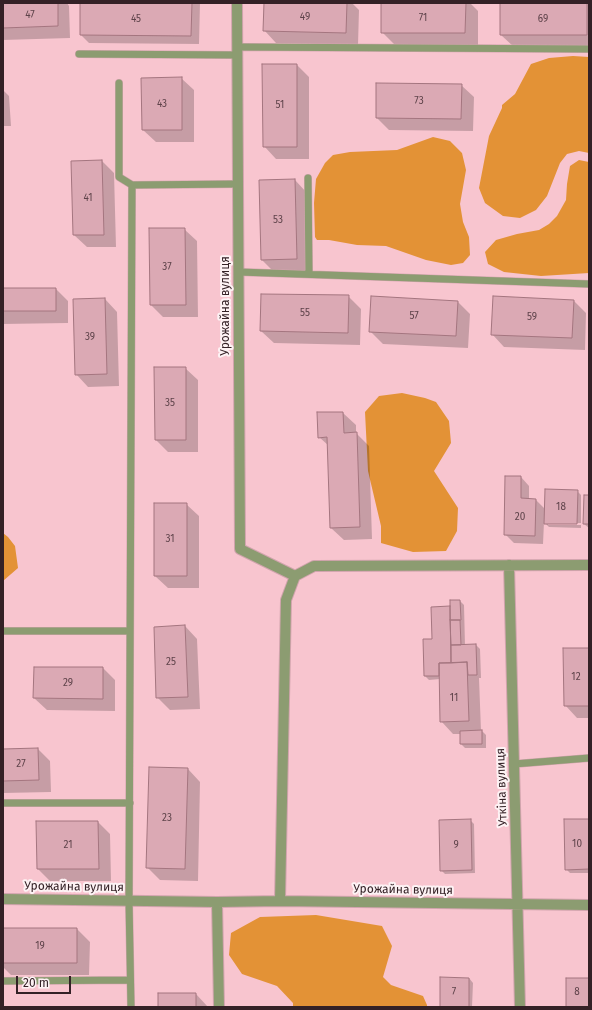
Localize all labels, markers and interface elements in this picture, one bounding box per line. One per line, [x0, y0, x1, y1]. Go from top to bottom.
house number: 47 [25, 9, 35, 21]
house number: 49 [300, 11, 310, 23]
house number: 71 [419, 12, 427, 24]
house number: 45 [131, 13, 141, 25]
house number: 69 [538, 13, 548, 25]
house number: 73 [414, 95, 424, 107]
house number: 43 [157, 98, 167, 110]
house number: 51 [276, 99, 284, 111]
house number: 41 [83, 192, 93, 204]
house number: 53 [273, 214, 283, 226]
street label: Урожайна вулиця [219, 256, 233, 356]
house number: 37 [162, 261, 172, 273]
house number: 55 [300, 307, 310, 319]
house number: 57 [409, 310, 419, 322]
house number: 59 [527, 311, 537, 323]
house number: 39 [85, 331, 95, 343]
house number: 35 [165, 397, 175, 409]
house number: 18 [556, 501, 566, 513]
house number: 20 [515, 511, 525, 523]
house number: 31 [165, 533, 175, 545]
house number: 25 [166, 656, 176, 668]
house number: 12 [571, 671, 581, 683]
house number: 29 [63, 677, 73, 689]
house number: 11 [450, 692, 458, 704]
street label: Уткiна вулиця [493, 748, 511, 826]
house number: 27 [16, 758, 26, 770]
house number: 23 [162, 812, 172, 824]
house number: 10 [572, 838, 582, 850]
house number: 21 [63, 839, 73, 851]
house number: 9 [453, 839, 459, 851]
street label: Урожайна вулиця [24, 879, 124, 895]
street label: Урожайна вулиця [353, 882, 453, 898]
house number: 19 [35, 940, 45, 952]
scale bar [18, 968, 73, 994]
text: 20 m [23, 976, 49, 990]
house number: 7 [452, 986, 456, 998]
house number: 8 [574, 986, 580, 998]

